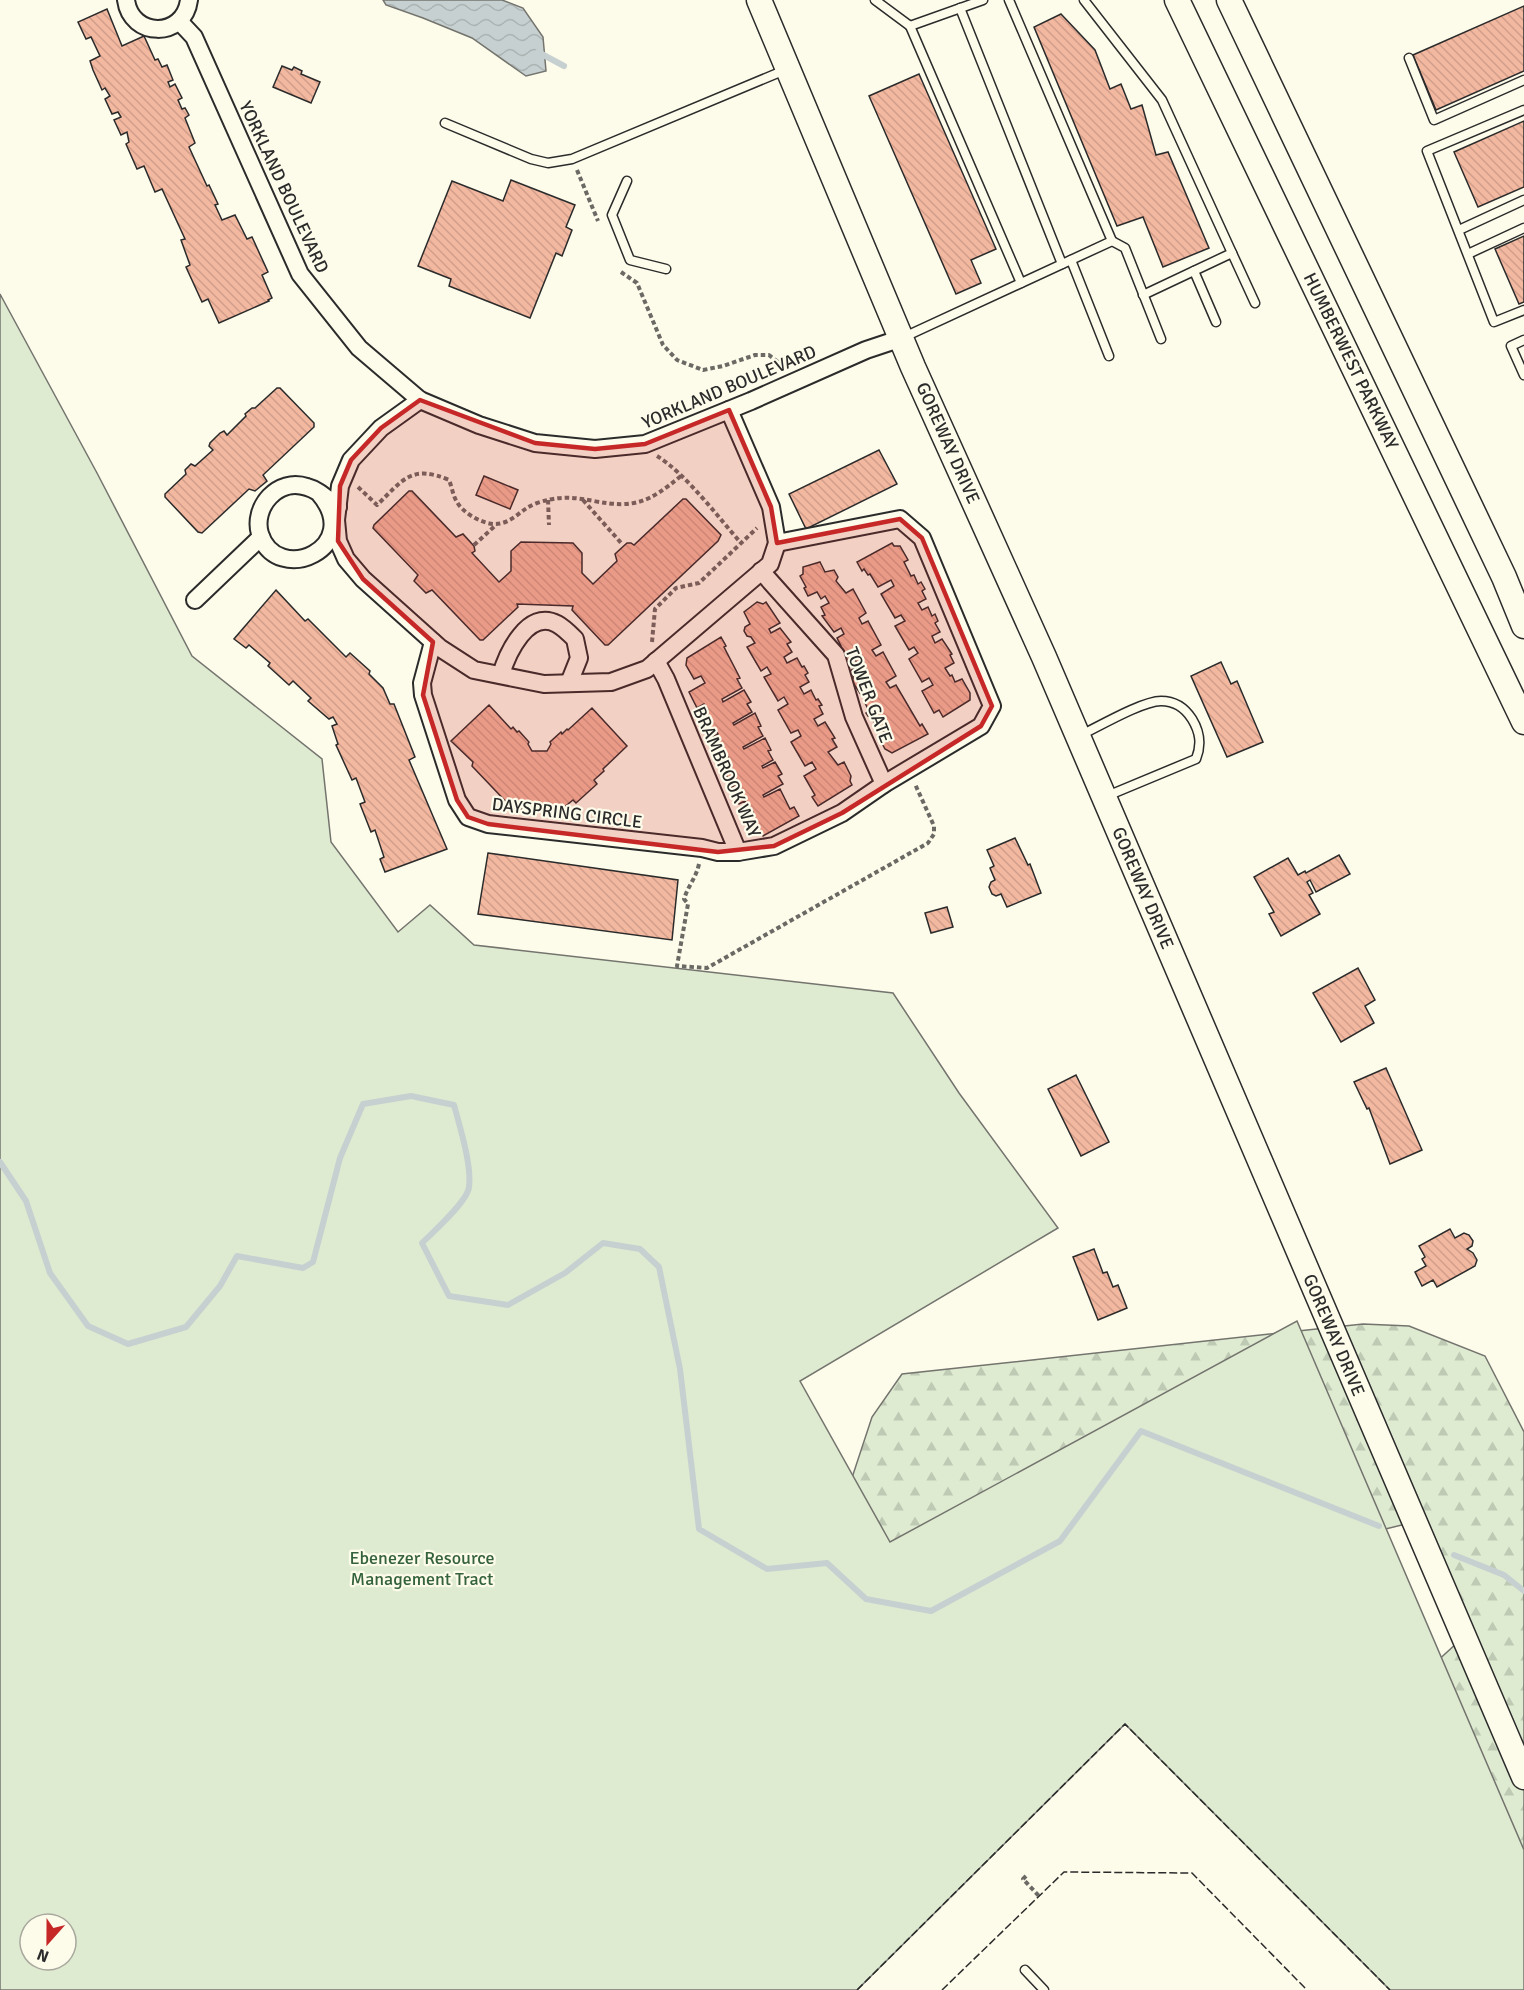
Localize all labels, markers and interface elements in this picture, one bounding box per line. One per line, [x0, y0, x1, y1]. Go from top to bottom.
street label: YORKLAND BOULEVARD [234, 98, 334, 276]
street label: HUMBERWEST PARKWAY [1299, 269, 1403, 453]
street label: YORKLAND BOULEVARD [639, 340, 819, 434]
street label: GOREWAY DRIVE [911, 379, 985, 507]
street label: TOWER GATE [841, 644, 897, 746]
street label: BRAMBROOK WAY [688, 703, 766, 841]
street label: DAYSPRING CIRCLE [491, 793, 643, 833]
street label: GOREWAY DRIVE [1107, 824, 1179, 952]
street label: GOREWAY DRIVE [1298, 1271, 1370, 1399]
park label: Ebenezer Resource Management Tract [349, 1547, 495, 1590]
north arrow [18, 1912, 78, 1972]
text: N [34, 1944, 52, 1966]

